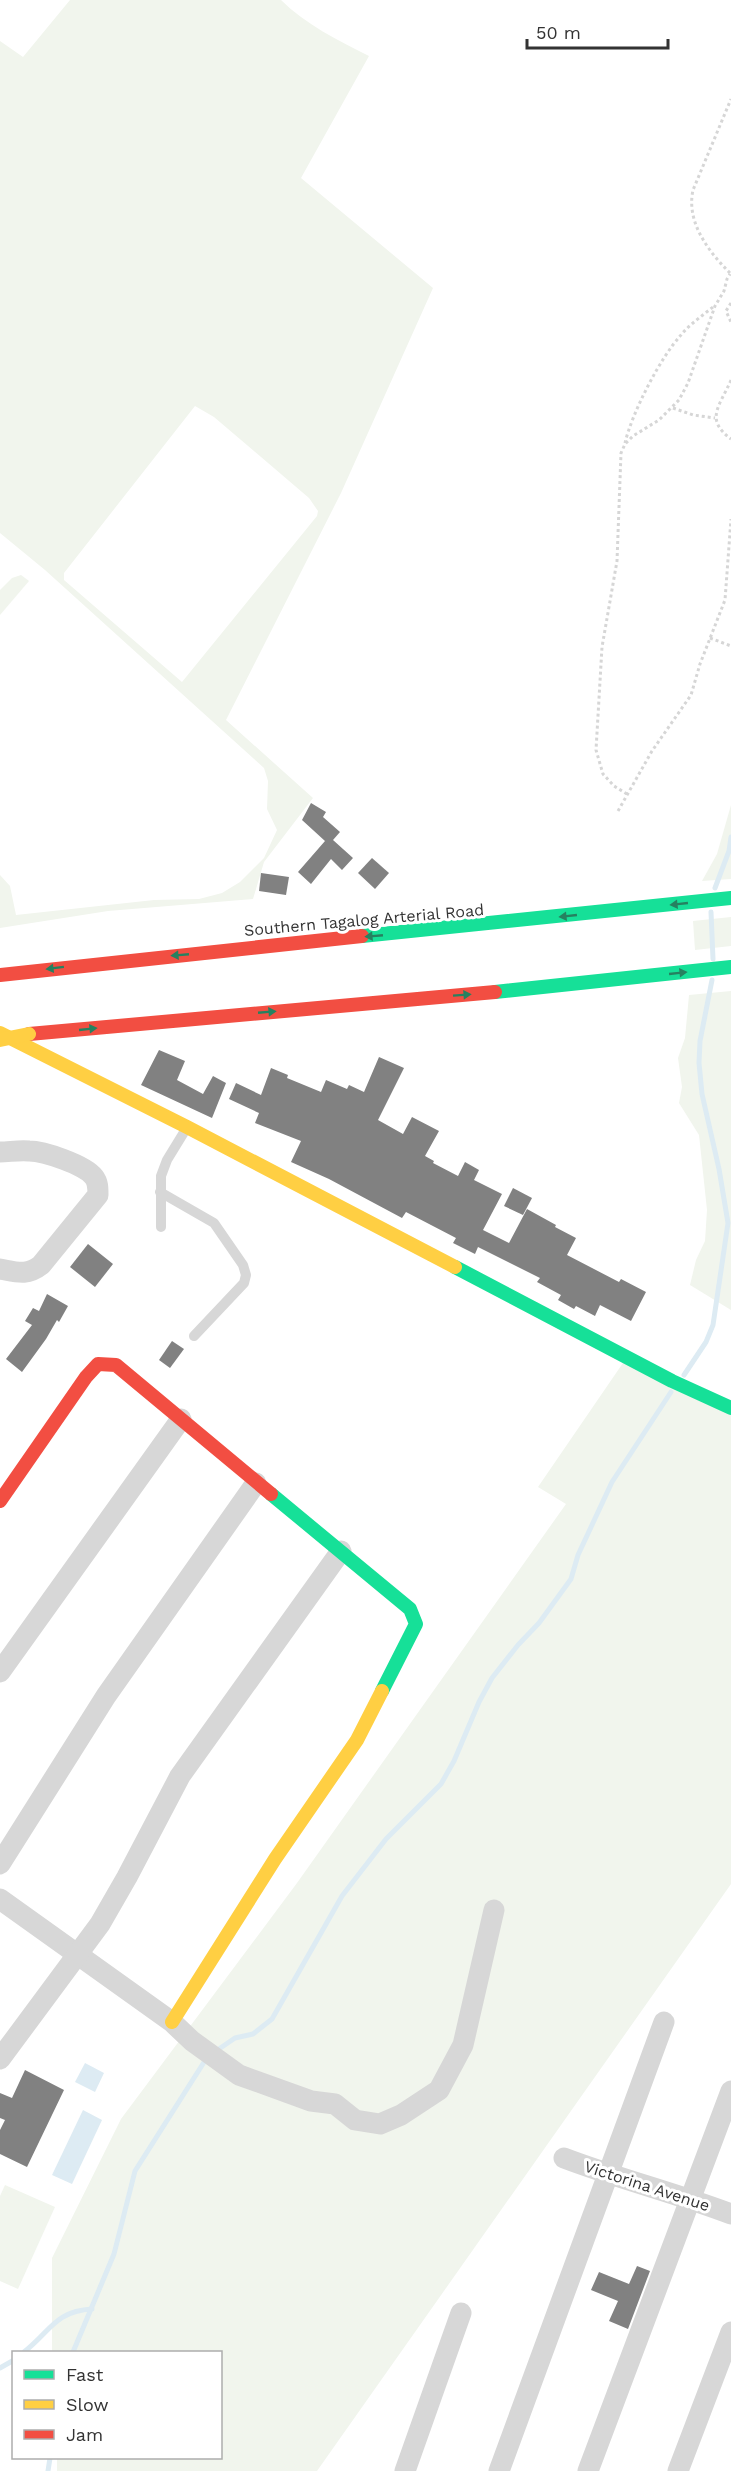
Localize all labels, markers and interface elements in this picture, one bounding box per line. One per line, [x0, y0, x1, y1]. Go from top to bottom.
scale bar [527, 12, 668, 50]
text: 50 m [536, 22, 581, 43]
one-way arrow [669, 899, 688, 908]
street label: Southern Tagalog Arterial Road [243, 900, 485, 940]
one-way arrow [559, 911, 578, 921]
one-way arrow [365, 931, 384, 941]
one-way arrow [171, 950, 190, 960]
one-way arrow [45, 964, 64, 973]
one-way arrow [669, 968, 688, 978]
one-way arrow [452, 991, 471, 1000]
one-way arrow [258, 1007, 277, 1017]
one-way arrow [78, 1024, 97, 1033]
street label: Victorina Avenue [582, 2157, 712, 2215]
legend [12, 2351, 222, 2459]
text: Fast [66, 2364, 104, 2385]
text: Slow [66, 2394, 109, 2415]
text: Jam [66, 2424, 103, 2445]

